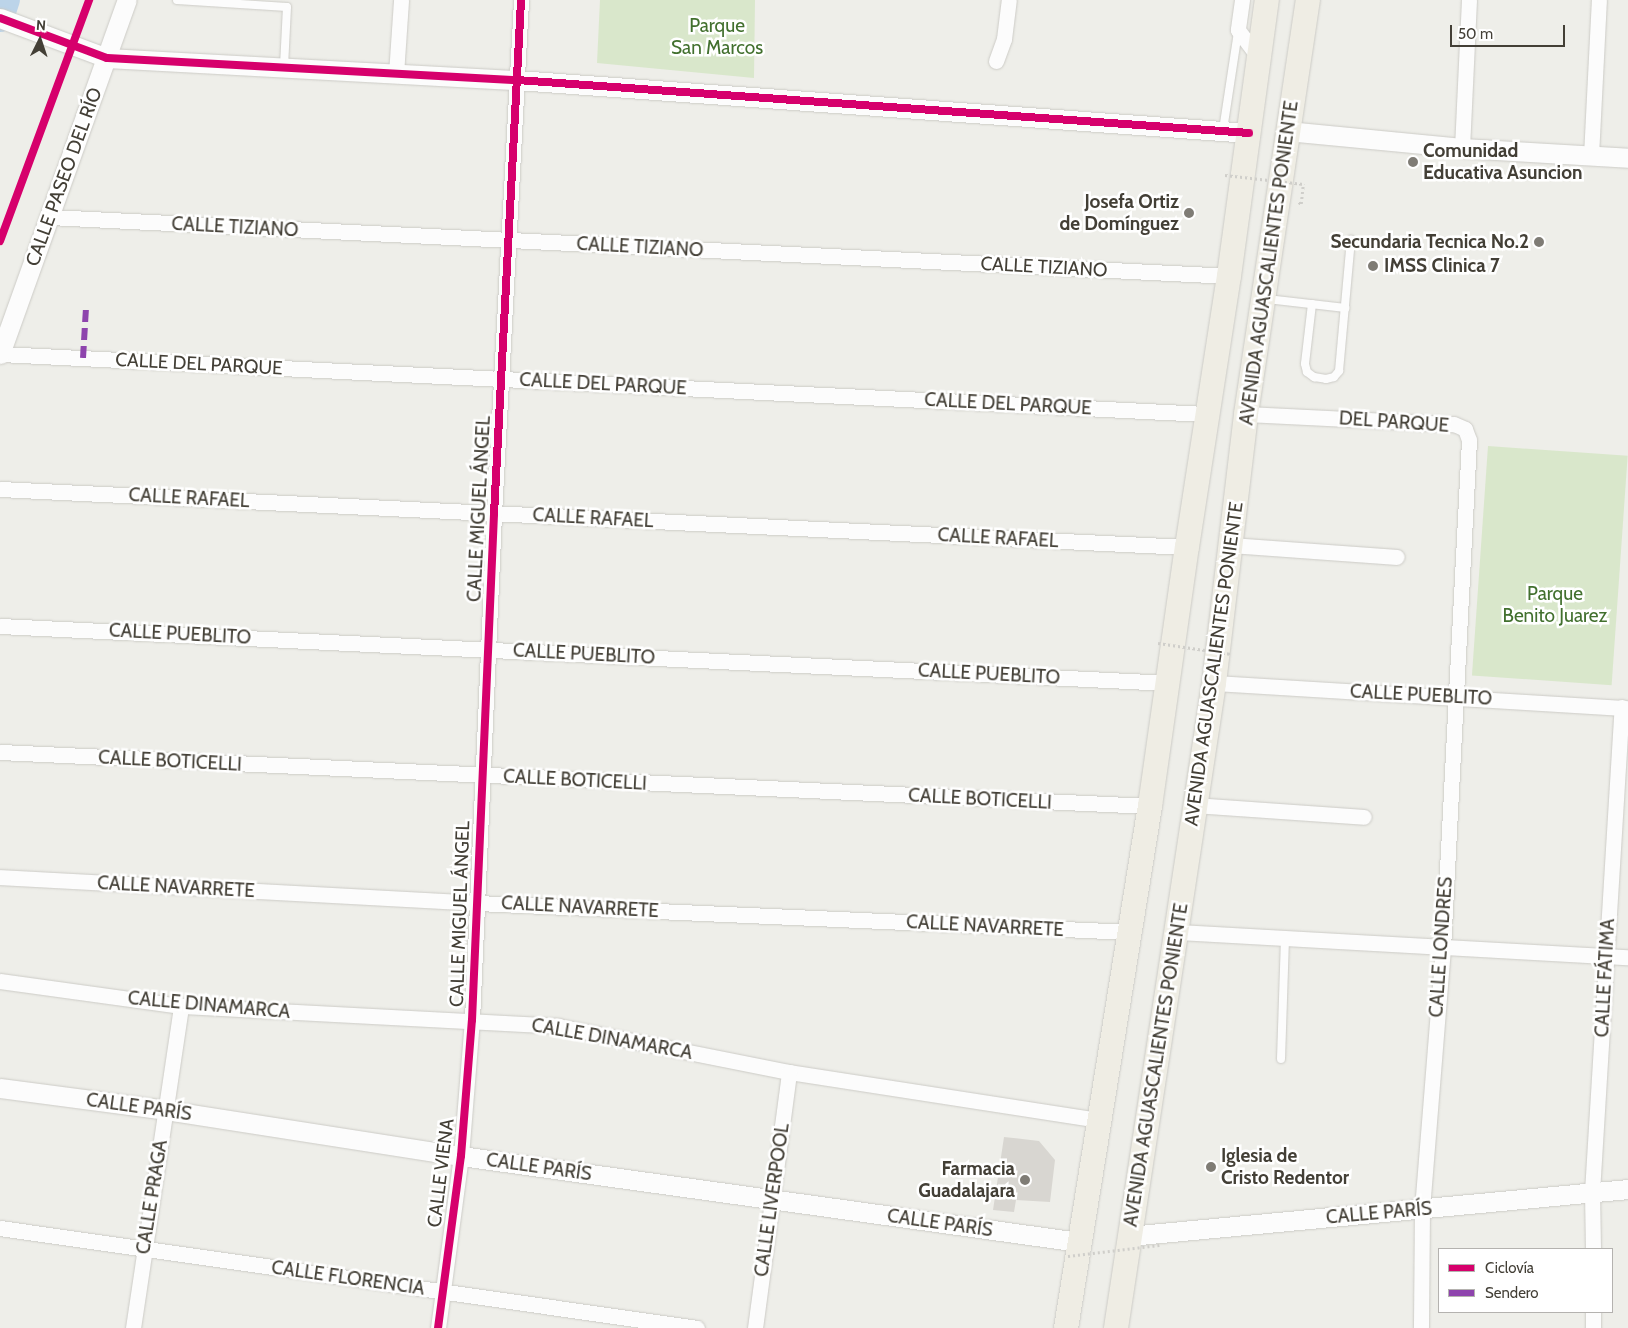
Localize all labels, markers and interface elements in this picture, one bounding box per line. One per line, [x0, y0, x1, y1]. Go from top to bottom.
north arrow [15, 15, 65, 65]
park label: Parque San Marcos [671, 15, 763, 59]
scale bar [1453, 15, 1568, 47]
text: N [35, 16, 47, 34]
text: 50 m [1458, 25, 1493, 43]
street label: CALLE PASEO DEL RÍO [21, 85, 107, 269]
street label: AVENIDA AGUASCALIENTES PONIENTE [1235, 99, 1303, 427]
place label: Comunidad Educativa Asuncion [1423, 140, 1582, 184]
marker: Comunidad Educativa Asuncion [1407, 156, 1419, 168]
place label: Josefa Ortiz de Domínguez [1059, 191, 1179, 235]
marker: Josefa Ortiz de Domínguez [1183, 207, 1195, 219]
street label: CALLE TIZIANO [171, 212, 299, 242]
place label: Secundaria Tecnica No.2 [1330, 231, 1529, 253]
street label: CALLE TIZIANO [576, 232, 704, 262]
marker: Secundaria Tecnica No.2 [1533, 236, 1545, 248]
street label: CALLE TIZIANO [980, 252, 1108, 282]
place label: IMSS Clinica 7 [1384, 255, 1500, 277]
marker: IMSS Clinica 7 [1366, 259, 1380, 273]
street label: CALLE DEL PARQUE [115, 348, 283, 380]
street label: CALLE DEL PARQUE [519, 368, 687, 400]
street label: CALLE DEL PARQUE [924, 388, 1092, 420]
street label: DEL PARQUE [1338, 407, 1450, 437]
street label: CALLE MIGUEL ÁNGEL [463, 415, 495, 603]
street label: CALLE RAFAEL [128, 483, 250, 513]
street label: AVENIDA AGUASCALIENTES PONIENTE [1180, 500, 1248, 828]
street label: CALLE RAFAEL [532, 503, 654, 533]
street label: CALLE RAFAEL [937, 523, 1059, 553]
park label: Parque Benito Juarez [1503, 583, 1607, 627]
street label: CALLE PUEBLITO [108, 619, 252, 649]
street label: CALLE PUEBLITO [512, 639, 656, 669]
street label: CALLE PUEBLITO [917, 659, 1061, 689]
street label: CALLE PUEBLITO [1349, 680, 1493, 710]
street label: CALLE BOTICELLI [98, 746, 242, 776]
street label: CALLE BOTICELLI [503, 765, 647, 795]
street label: CALLE BOTICELLI [908, 784, 1052, 814]
street label: CALLE MIGUEL ÁNGEL [445, 821, 475, 1007]
street label: CALLE NAVARRETE [97, 871, 255, 903]
street label: CALLE LONDRES [1425, 876, 1457, 1018]
street label: CALLE NAVARRETE [501, 891, 659, 923]
street label: AVENIDA AGUASCALIENTES PONIENTE [1119, 902, 1193, 1228]
street label: CALLE NAVARRETE [906, 910, 1064, 942]
street label: CALLE FÁTIMA [1591, 918, 1619, 1038]
street label: CALLE DINAMARCA [127, 987, 291, 1023]
street label: CALLE DINAMARCA [530, 1014, 694, 1064]
street label: CALLE PARÍS [85, 1088, 193, 1126]
street label: CALLE VIENA [423, 1117, 459, 1229]
street label: CALLE LIVERPOOL [750, 1122, 794, 1278]
street label: CALLE PRAGA [132, 1138, 172, 1256]
place label: Iglesia de Cristo Redentor [1221, 1145, 1349, 1189]
street label: CALLE PARÍS [485, 1148, 593, 1186]
place label: Farmacia Guadalajara [918, 1158, 1015, 1202]
marker: Iglesia de Cristo Redentor [1205, 1161, 1217, 1173]
marker: Farmacia Guadalajara [1019, 1174, 1031, 1186]
street label: CALLE PARÍS [1325, 1197, 1433, 1229]
street label: CALLE PARÍS [886, 1204, 994, 1242]
legend [1438, 1248, 1613, 1313]
street label: CALLE FLORENCIA [270, 1256, 426, 1300]
text: Ciclovía [1485, 1259, 1534, 1277]
text: Sendero [1485, 1284, 1539, 1302]

